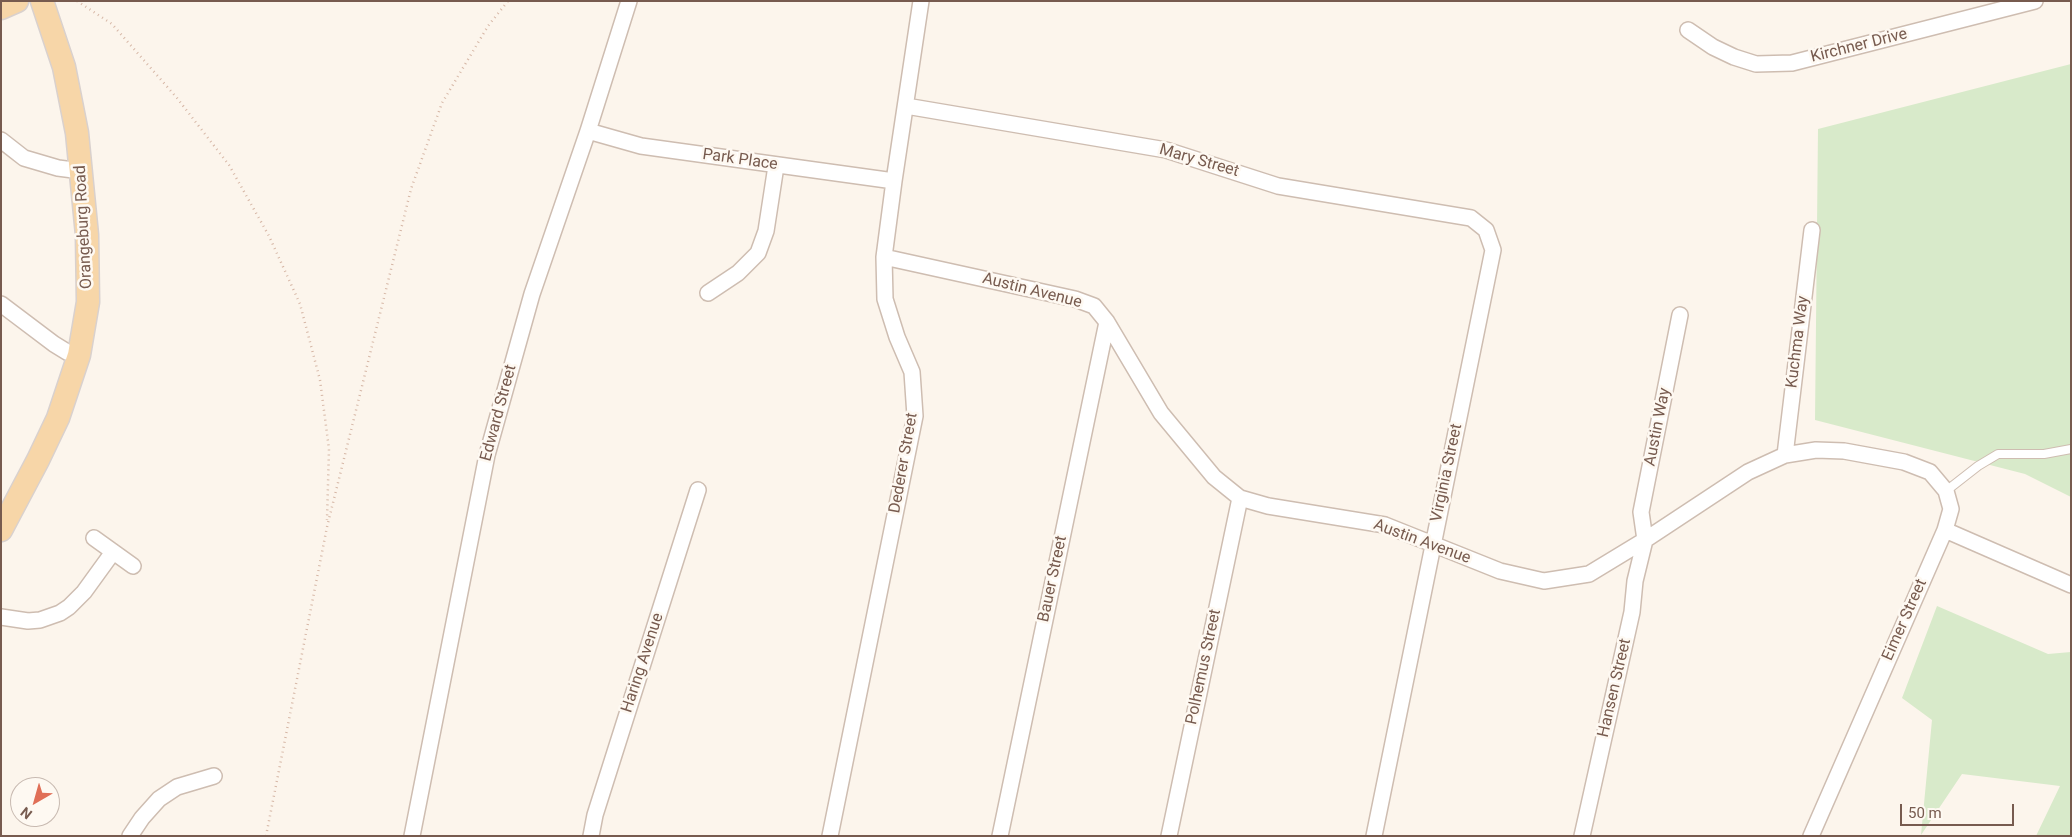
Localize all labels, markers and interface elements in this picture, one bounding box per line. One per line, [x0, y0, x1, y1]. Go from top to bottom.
street label: Kirchner Drive [1809, 25, 1909, 67]
street label: Mary Street [1157, 140, 1241, 182]
street label: Park Place [701, 145, 779, 175]
street label: Orangeburg Road [71, 165, 97, 289]
street label: Austin Avenue [980, 269, 1084, 313]
street label: Kuchma Way [1783, 295, 1813, 389]
street label: Edward Street [477, 363, 521, 463]
street label: Austin Way [1641, 386, 1675, 468]
street label: Dederer Street [886, 411, 922, 515]
street label: Virginia Street [1427, 422, 1467, 524]
street label: Austin Avenue [1371, 516, 1473, 568]
street label: Bauer Street [1035, 534, 1071, 624]
street label: Eimer Street [1879, 576, 1931, 664]
street label: Polhemus Street [1182, 607, 1226, 727]
street label: Haring Avenue [618, 611, 668, 715]
street label: Hansen Street [1594, 637, 1636, 739]
north arrow [10, 777, 60, 827]
scale bar [1902, 794, 2016, 826]
text: N [18, 804, 35, 822]
text: 50 m [1908, 804, 1942, 822]

